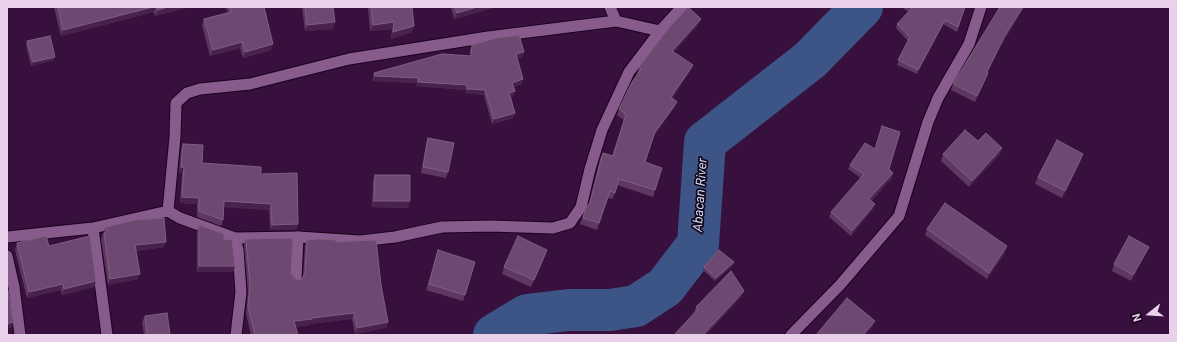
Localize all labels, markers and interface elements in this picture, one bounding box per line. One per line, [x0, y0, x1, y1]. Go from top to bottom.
water label: Abacan River [691, 158, 711, 232]
north arrow [1129, 294, 1169, 334]
text: N [1130, 312, 1144, 323]

